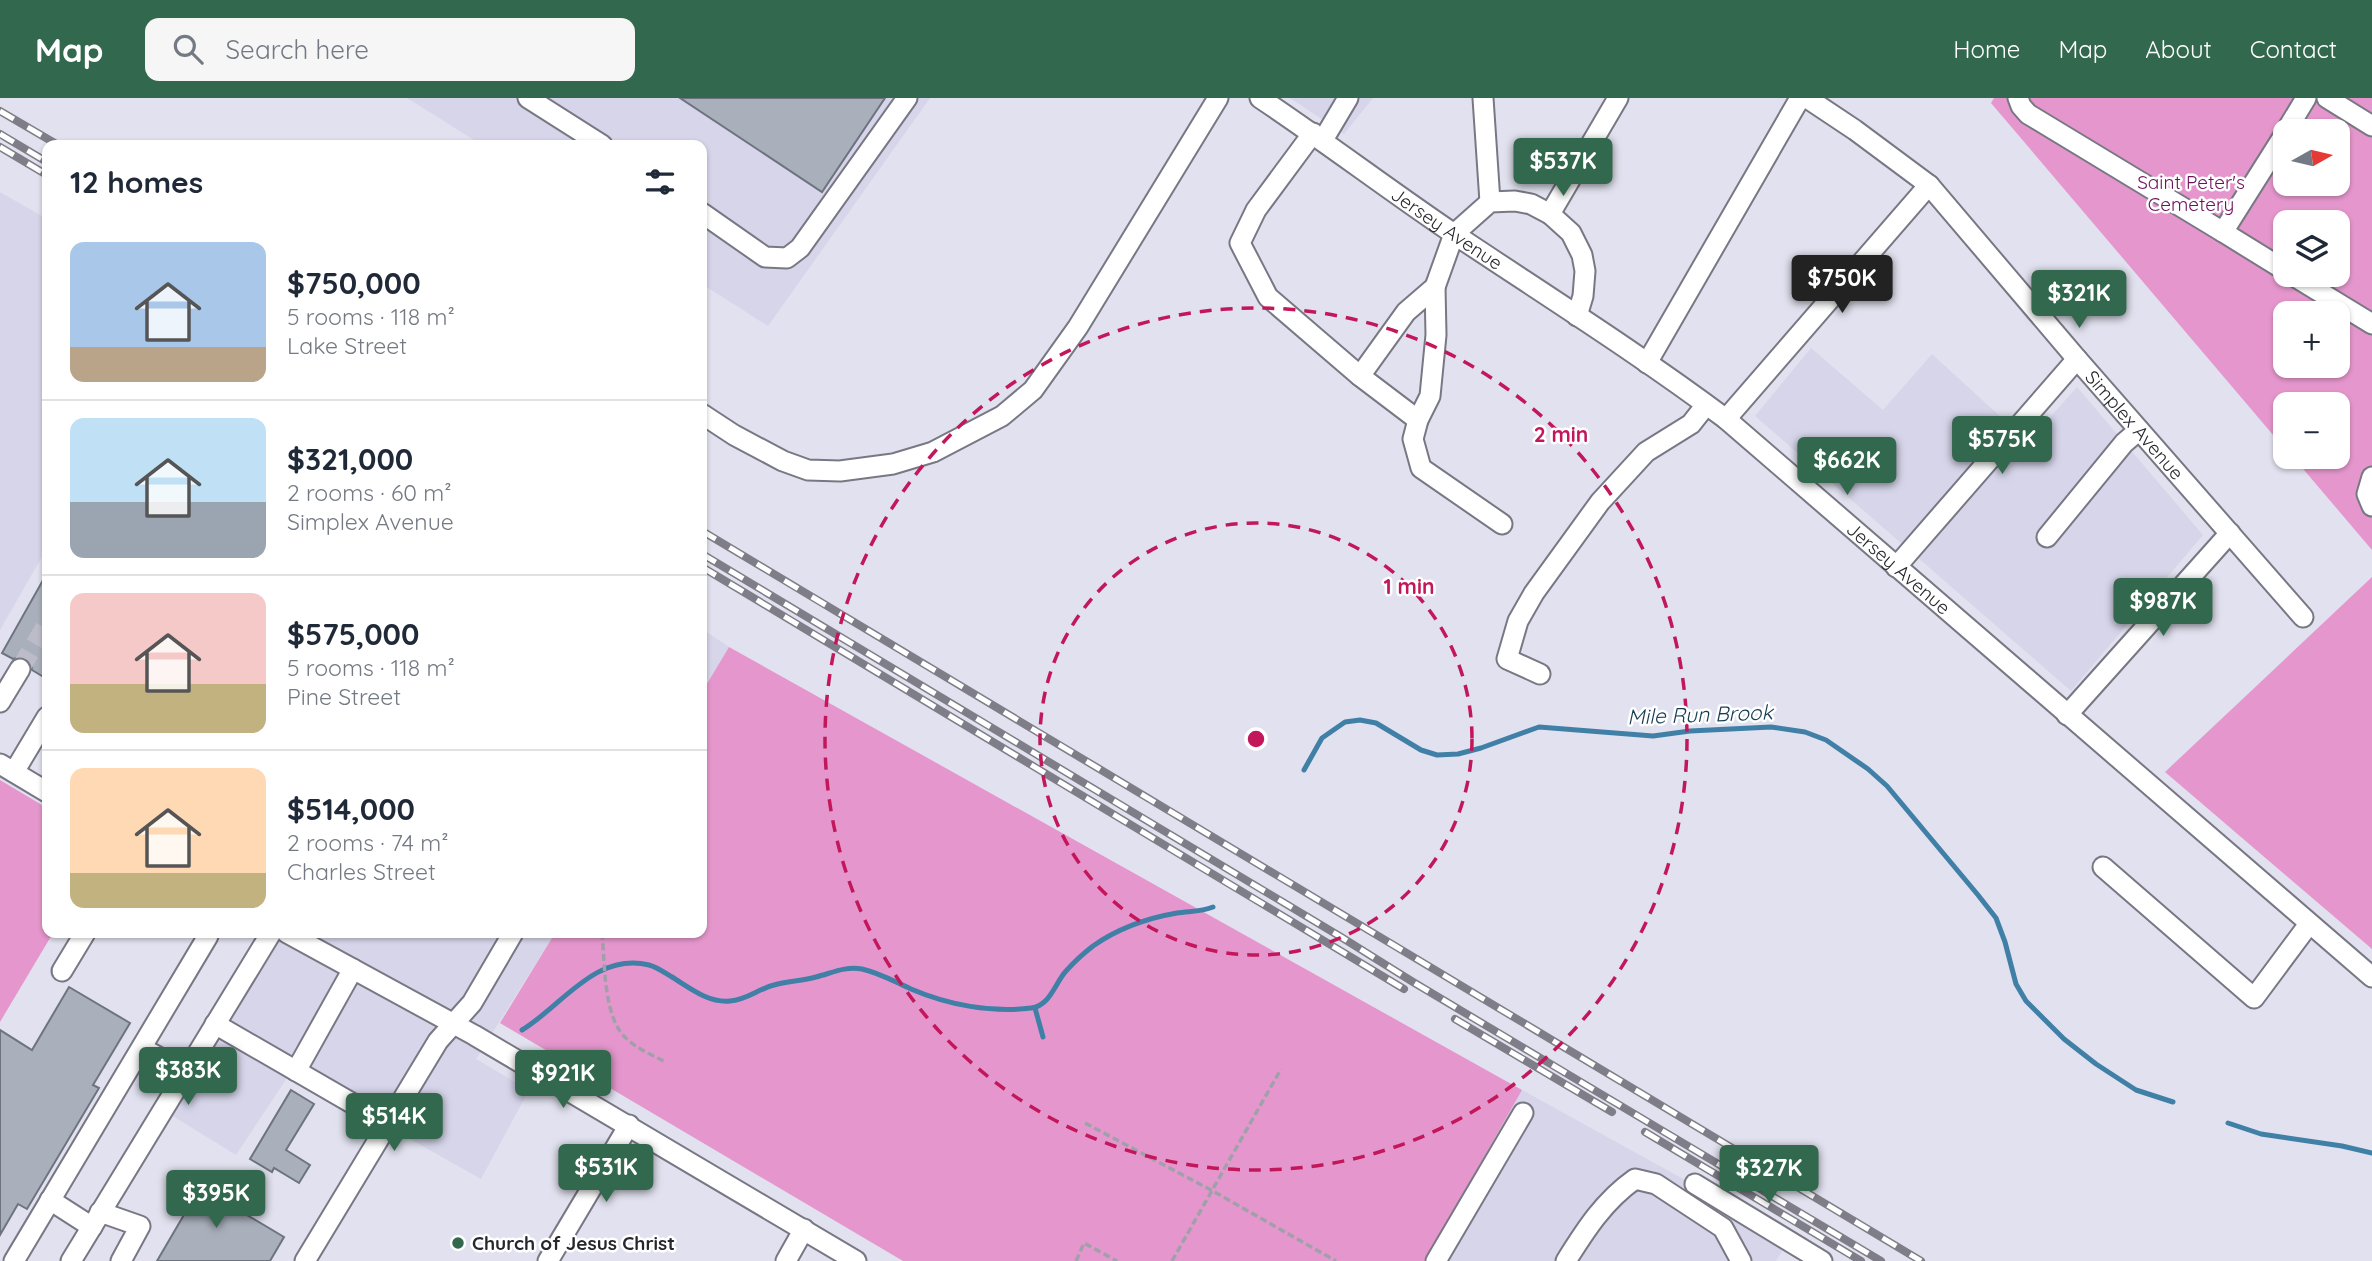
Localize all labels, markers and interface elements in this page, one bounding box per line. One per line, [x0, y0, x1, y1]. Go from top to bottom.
search box [145, 18, 635, 81]
text: Map [35, 29, 103, 70]
icon: search [169, 30, 207, 68]
text: Search here [225, 33, 369, 66]
text: Home [1953, 34, 2020, 64]
text: Map [2058, 34, 2107, 64]
text: About [2145, 34, 2212, 64]
text: Contact [2250, 34, 2337, 64]
north arrow [2273, 119, 2350, 196]
map controls [2273, 119, 2350, 469]
pin: $537K [1514, 139, 1612, 198]
text: $537K [1529, 146, 1597, 175]
text: 12 homes [70, 163, 203, 201]
icon: filters [641, 163, 679, 201]
park label: Saint Peter's Cemetery [2137, 170, 2245, 216]
street label: Jersey Avenue [1387, 182, 1507, 275]
button: layers [2273, 210, 2350, 287]
pin: $750K [1793, 256, 1891, 315]
text: $750K [1808, 263, 1876, 292]
text: $750,000 [287, 264, 421, 302]
icon: home [126, 270, 210, 354]
pin: $321K [2030, 271, 2128, 330]
text: $321K [2047, 278, 2111, 307]
button: + [2273, 301, 2350, 378]
text: 5 rooms · 118 m² [287, 302, 455, 331]
text: Lake Street [287, 331, 407, 360]
street label: Simplex Avenue [2080, 365, 2189, 485]
button: − [2273, 392, 2350, 469]
pin: $575K [1953, 416, 2051, 476]
text: 2 min [1534, 421, 1588, 447]
text: $575K [1968, 424, 2036, 453]
pin: $662K [1798, 438, 1896, 497]
text: $321,000 [287, 440, 413, 478]
text: $662K [1813, 445, 1881, 474]
icon: home [126, 446, 210, 530]
text: 2 rooms · 60 m² [287, 478, 452, 507]
text: Simplex Avenue [287, 507, 454, 536]
street label: Jersey Avenue [1842, 517, 1955, 620]
text: 1 min [1384, 573, 1434, 599]
pin: $987K [2114, 578, 2212, 638]
text: $987K [2129, 586, 2197, 615]
text: $575,000 [287, 615, 419, 653]
icon: home [126, 621, 210, 705]
text: 5 rooms · 118 m² [287, 653, 455, 682]
text: Pine Street [287, 682, 401, 711]
water label: Mile Run Brook [1627, 698, 1775, 730]
centre of rings [1244, 727, 1268, 751]
text: $514,000 [287, 790, 415, 828]
icon: home [126, 796, 210, 880]
text: 2 rooms · 74 m² [287, 828, 449, 857]
text: Charles Street [287, 857, 436, 886]
pin: $383K [139, 1048, 237, 1107]
pin: $921K [514, 1051, 612, 1110]
text: $383K [155, 1055, 221, 1084]
text: $921K [531, 1058, 595, 1087]
pin: $514K [345, 1094, 443, 1153]
text: $514K [362, 1101, 426, 1130]
pin: $531K [557, 1144, 655, 1204]
pin: $327K [1720, 1146, 1818, 1205]
text: $531K [574, 1152, 638, 1181]
text: $327K [1736, 1153, 1802, 1182]
pin: $395K [167, 1170, 265, 1230]
text: $395K [182, 1178, 250, 1207]
place label: Church of Jesus Christ [472, 1231, 675, 1255]
marker: Church of Jesus Christ [450, 1235, 466, 1251]

